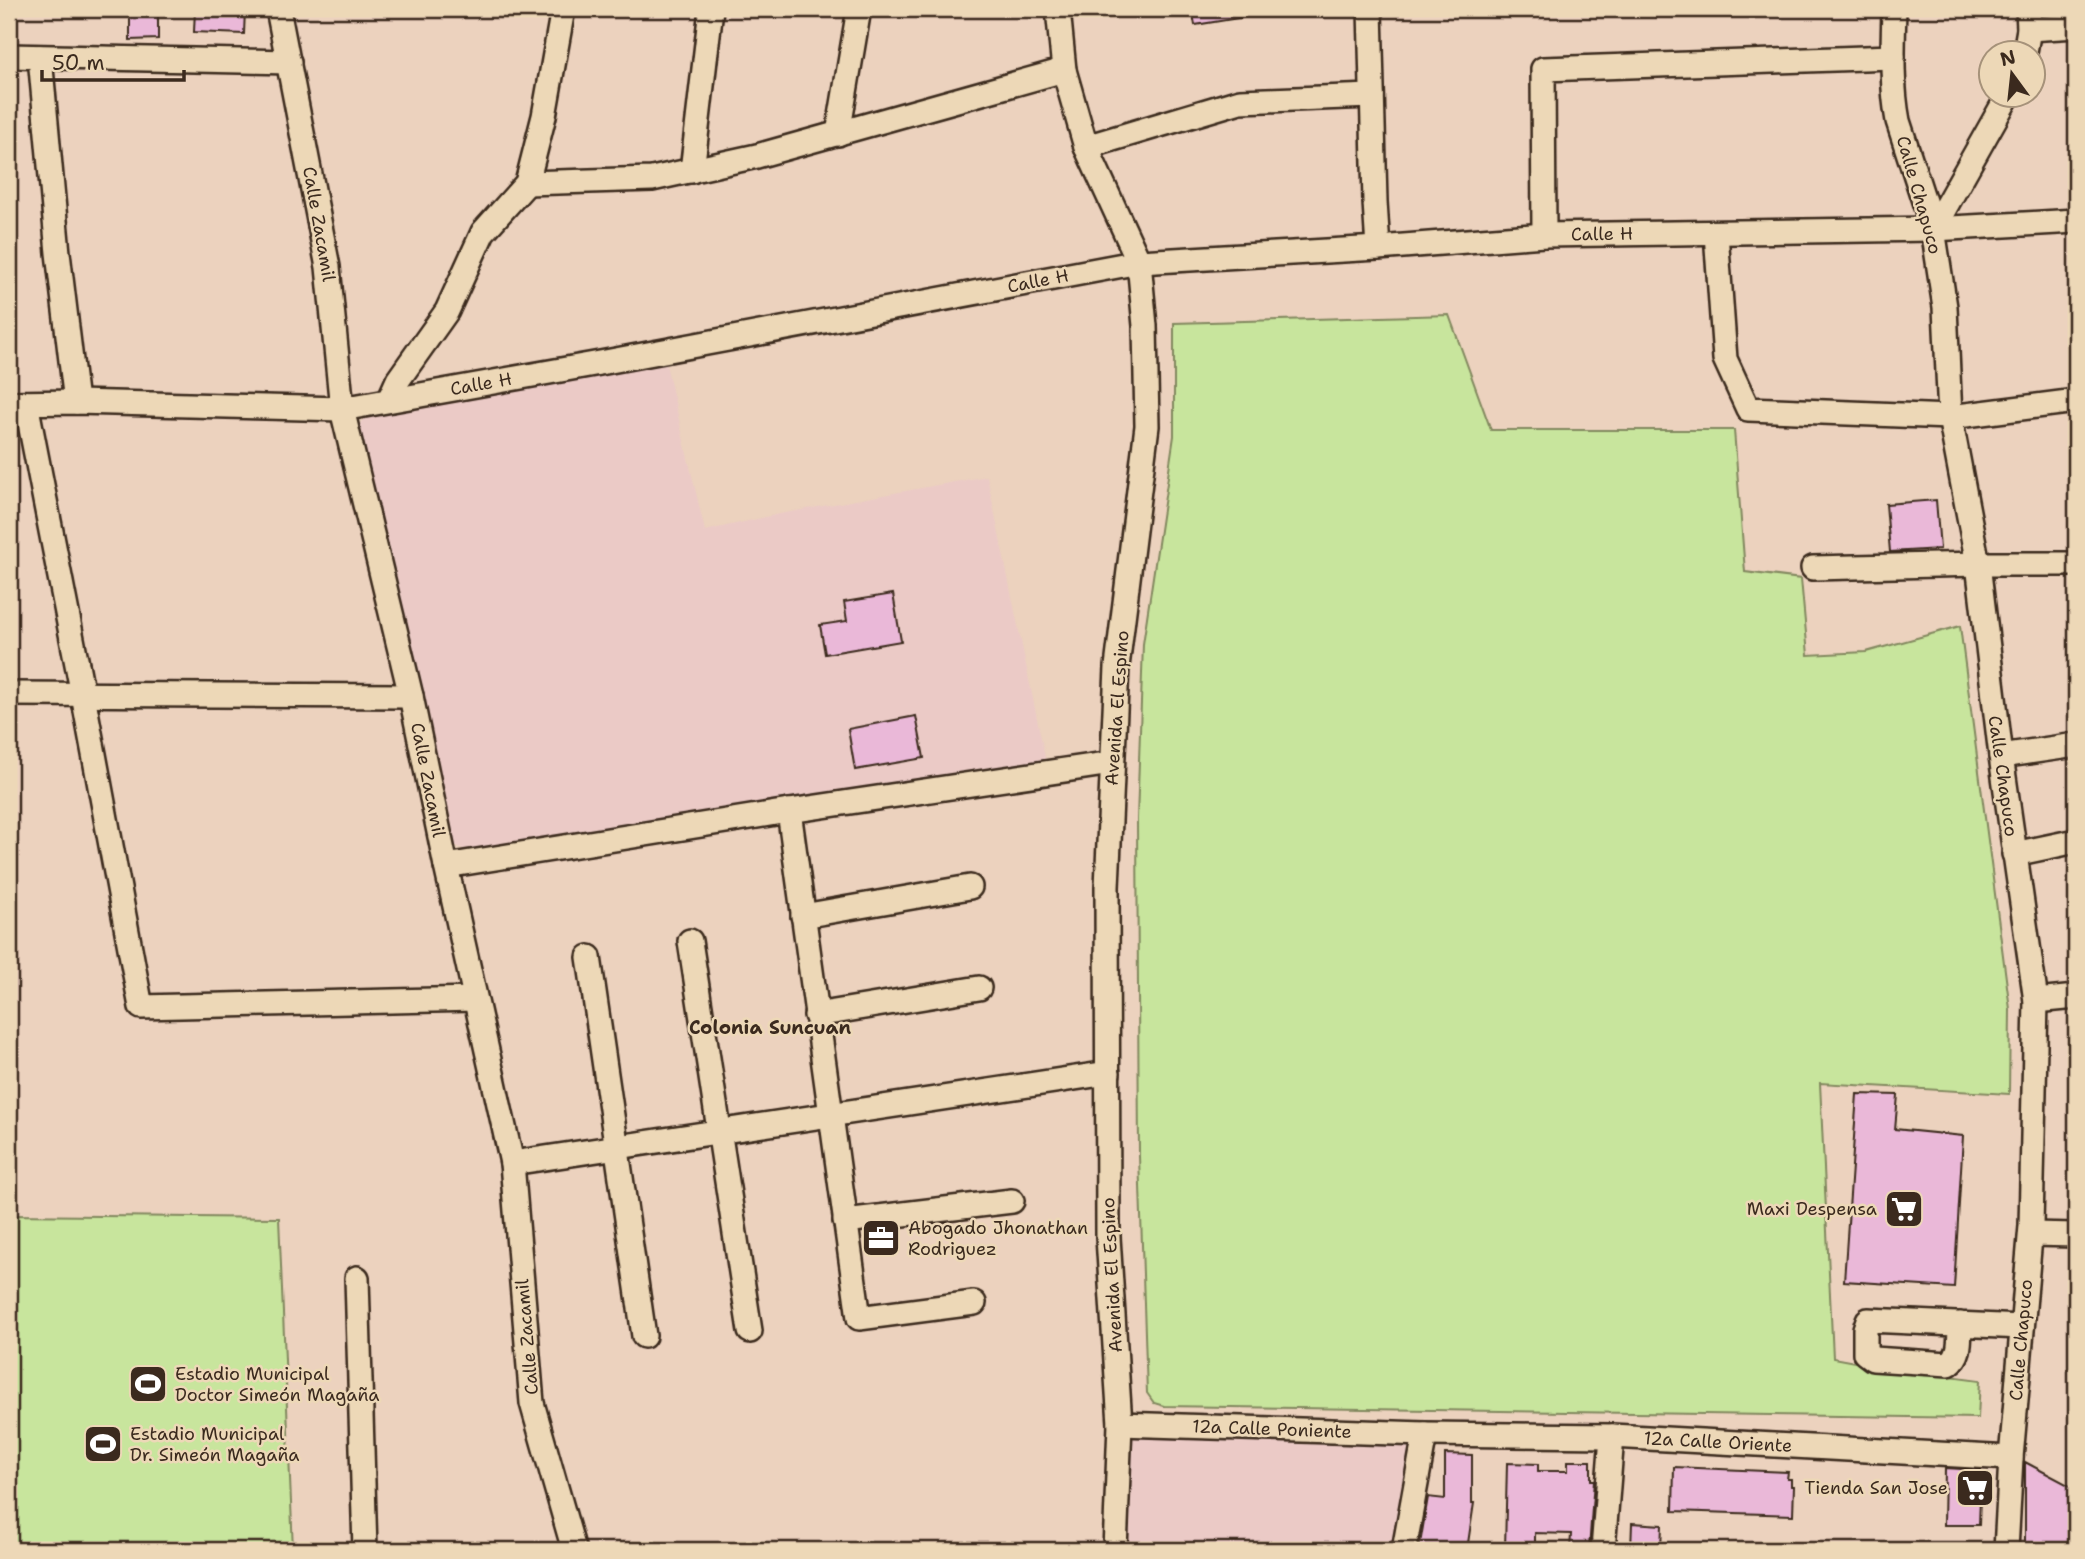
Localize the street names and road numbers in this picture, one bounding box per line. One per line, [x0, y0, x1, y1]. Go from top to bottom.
street label: Calle Chapuco [1891, 133, 1947, 257]
street label: Calle Zacamil [297, 165, 341, 284]
street label: Calle H [1571, 221, 1633, 247]
street label: Calle H [1005, 263, 1071, 299]
street label: Calle H [448, 367, 514, 401]
street label: Avenida El Espino [1100, 630, 1134, 786]
street label: Calle Chapuco [1983, 714, 2023, 838]
street label: Calle Zacamil [405, 721, 451, 840]
street label: Avenida El Espino [1096, 1197, 1128, 1353]
street label: Calle Zacamil [510, 1277, 544, 1396]
street label: Calle Chapuco [2004, 1278, 2038, 1402]
street label: 12a Calle Poniente [1192, 1414, 1352, 1444]
street label: 12a Calle Oriente [1643, 1426, 1793, 1458]

